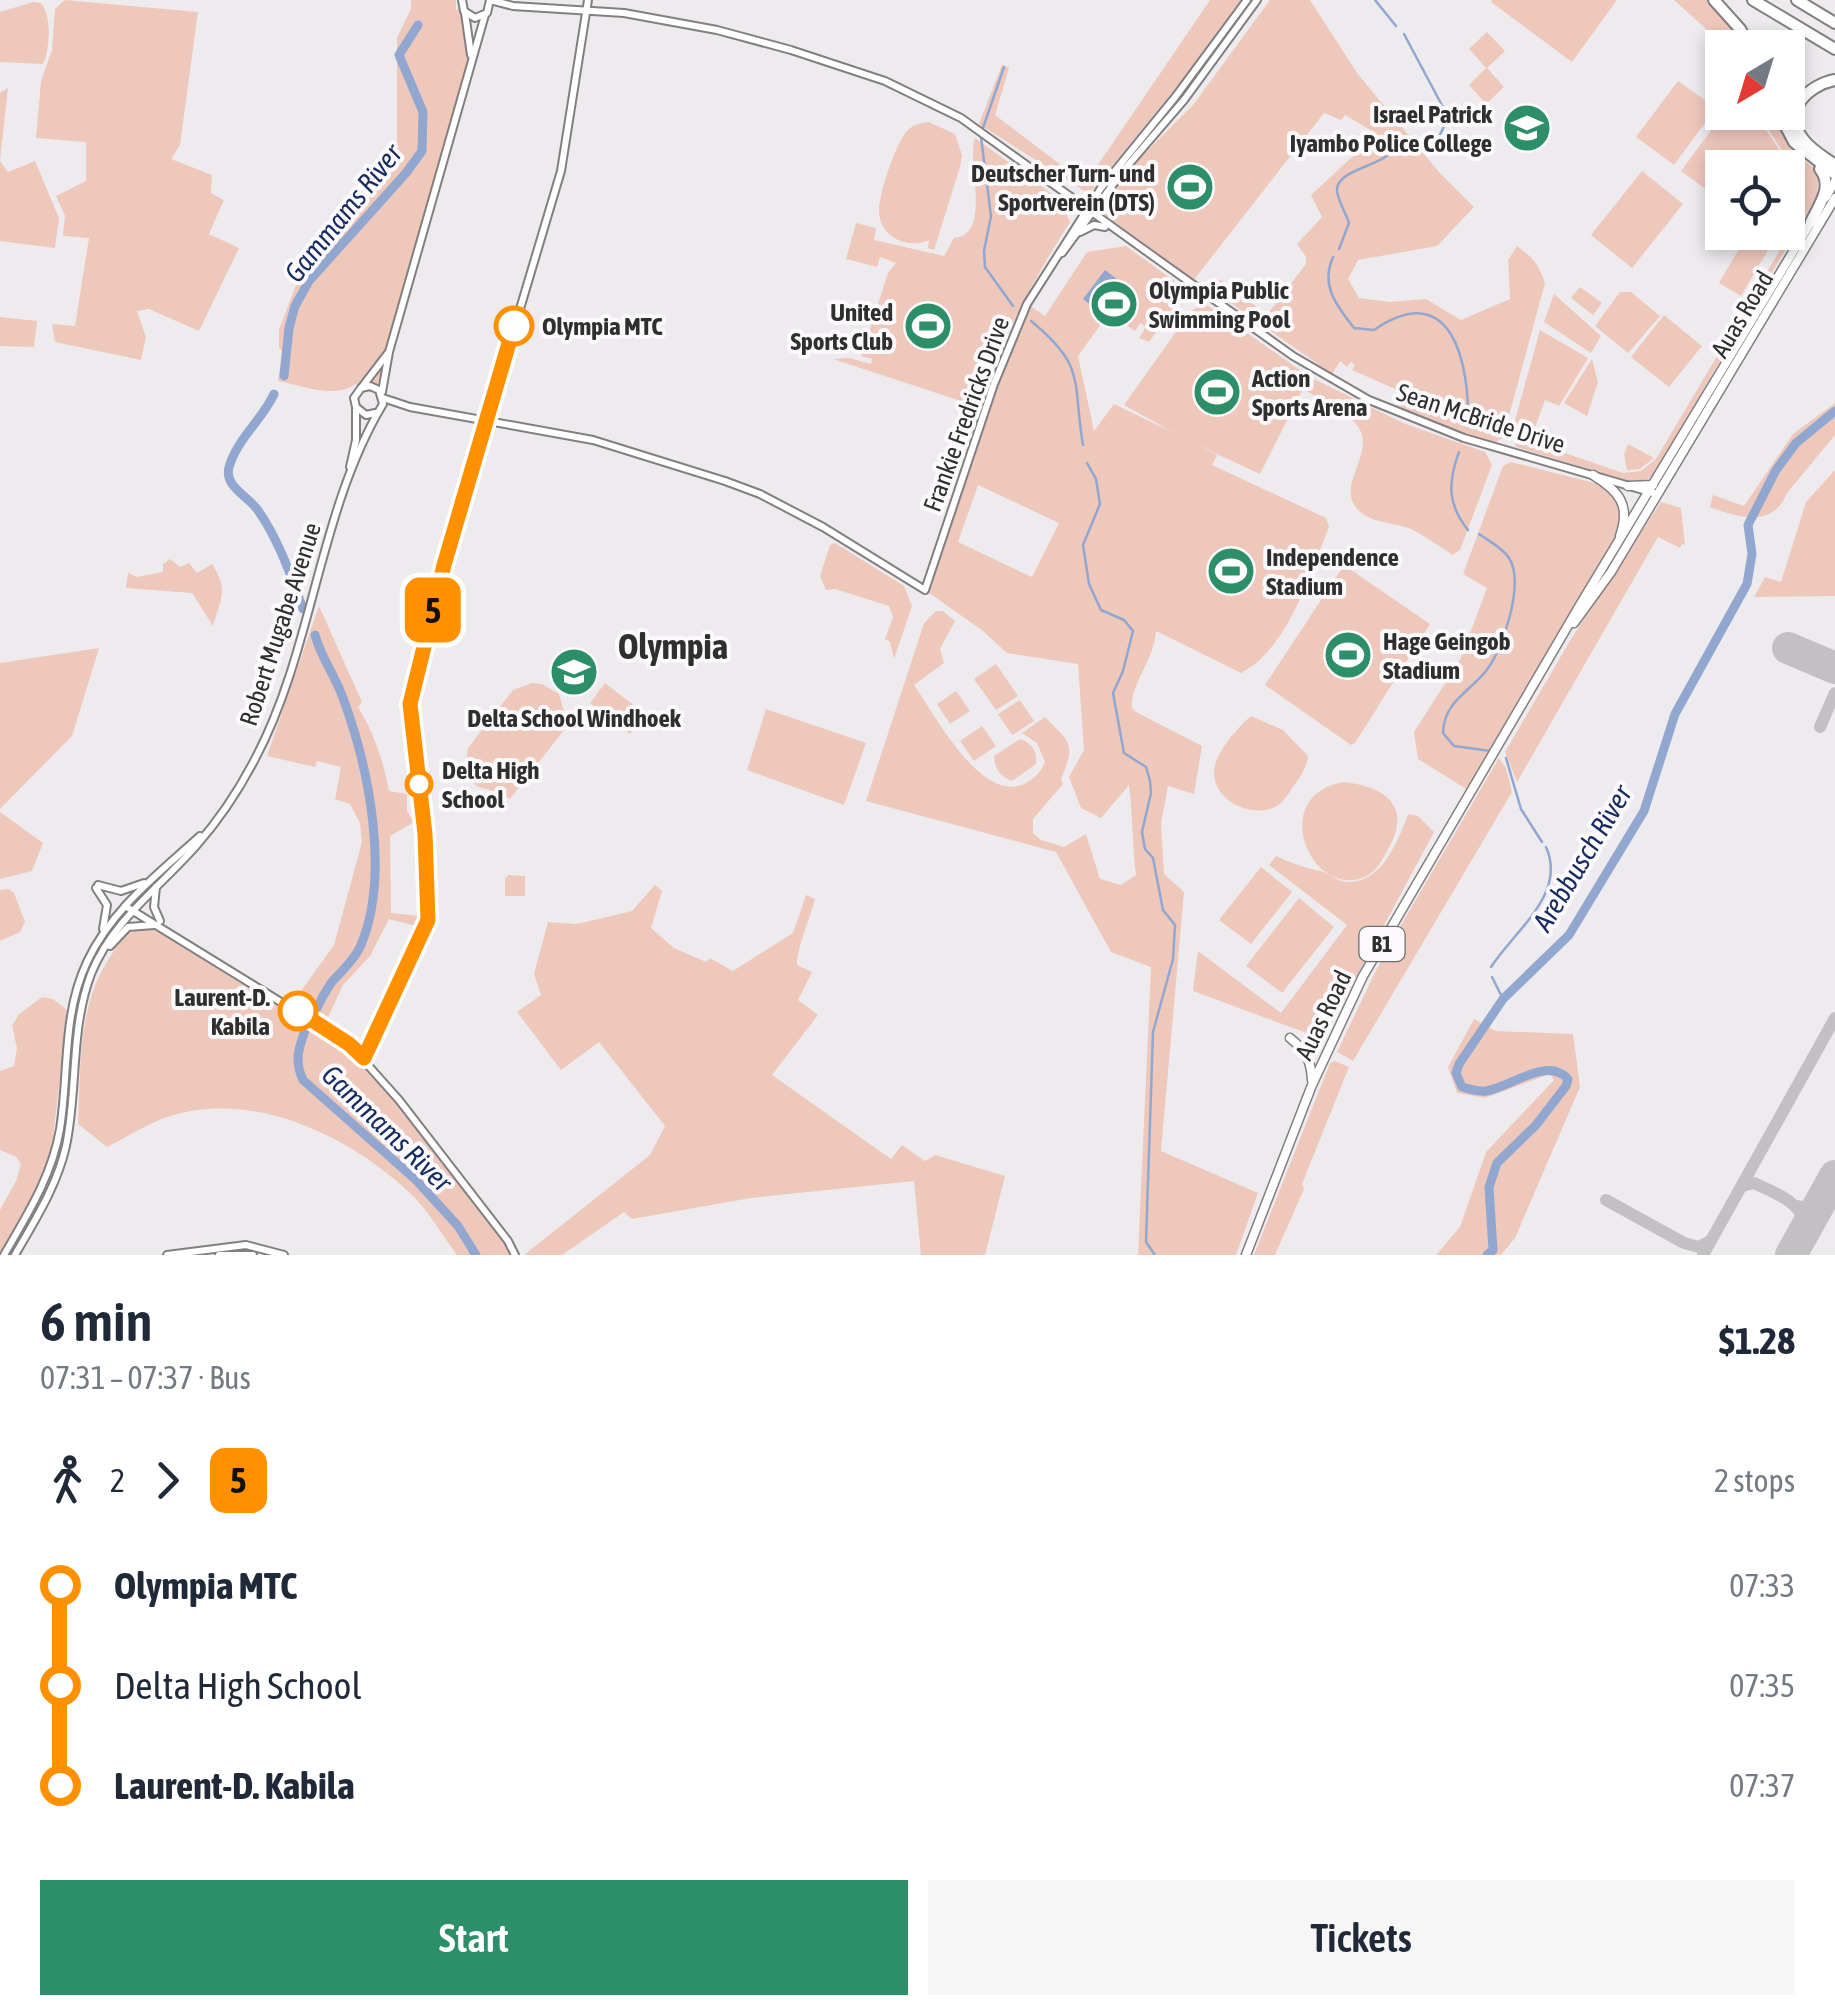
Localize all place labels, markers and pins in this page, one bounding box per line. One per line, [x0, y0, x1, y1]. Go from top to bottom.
place label: Israel Patrick Iyambo Police College [1290, 100, 1493, 157]
school or university icon: Israel Patrick Iyambo Police College [1501, 102, 1553, 154]
place label: Deutscher Turn- und Sportverein (DTS) [971, 159, 1155, 216]
sports icon: Deutscher Turn- und Sportverein (DTS) [1164, 161, 1216, 213]
place label: Olympia Public Swimming Pool [1149, 276, 1290, 333]
sports icon: Olympia Public Swimming Pool [1088, 278, 1140, 330]
place label: United Sports Club [791, 298, 893, 355]
sports icon: United Sports Club [902, 300, 954, 352]
marker: Olympia MTC [495, 307, 533, 345]
place label: Olympia MTC [542, 312, 663, 340]
place label: Action Sports Arena [1251, 364, 1367, 421]
sports icon: Action Sports Arena [1191, 366, 1243, 418]
place label: Independence Stadium [1266, 543, 1399, 600]
sports icon: Independence Stadium [1205, 545, 1257, 597]
place label: Hage Geingob Stadium [1383, 627, 1511, 684]
sports icon: Hage Geingob Stadium [1322, 629, 1374, 681]
school or university icon: Delta School Windhoek [548, 646, 600, 698]
place label: Delta School Windhoek [467, 704, 682, 732]
place label: Delta High School [442, 756, 539, 813]
marker: Delta High School [406, 771, 432, 797]
place label: Laurent-D. Kabila [174, 983, 271, 1040]
marker: Laurent-D. Kabila [279, 992, 317, 1030]

